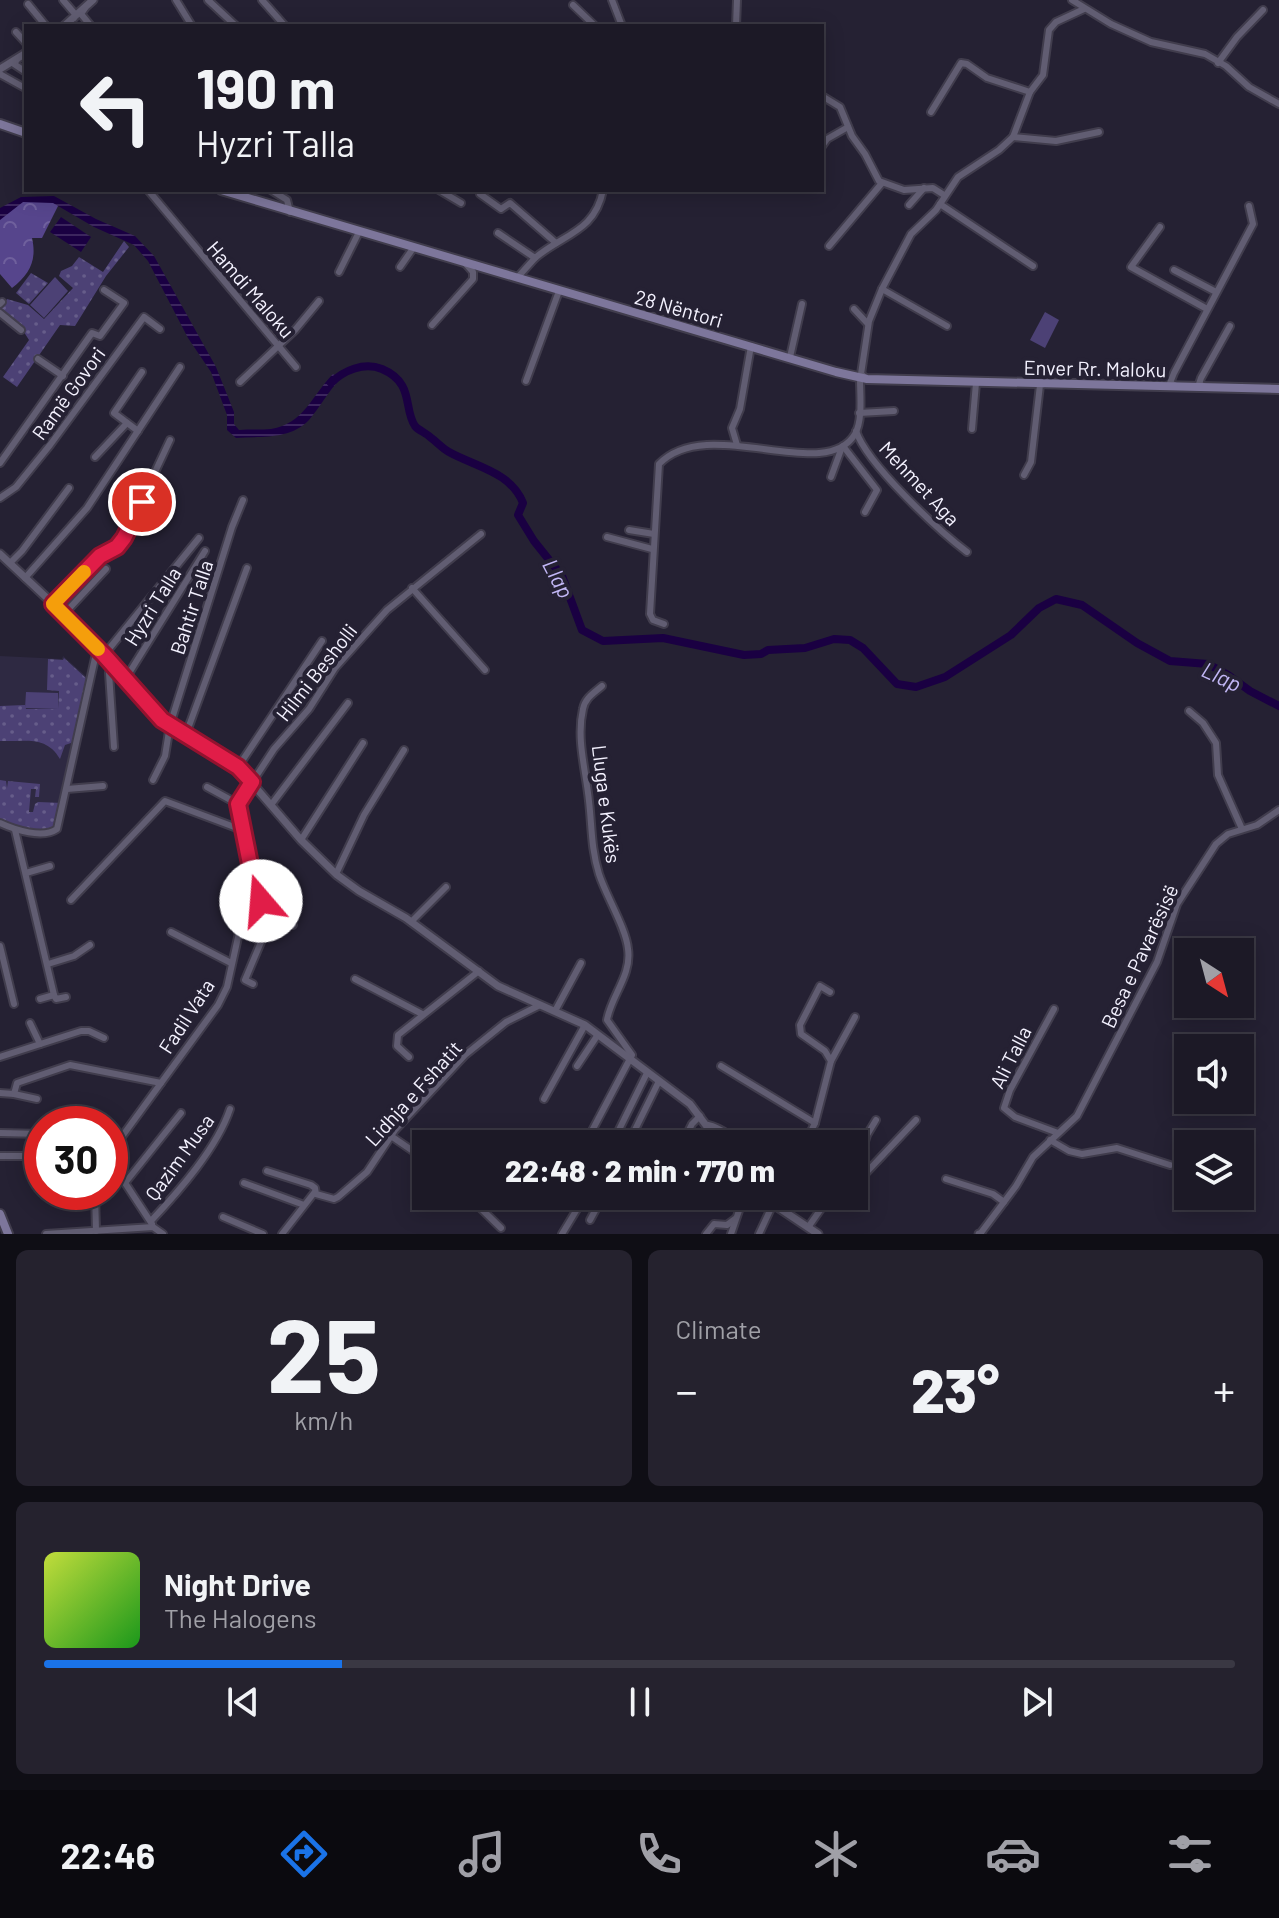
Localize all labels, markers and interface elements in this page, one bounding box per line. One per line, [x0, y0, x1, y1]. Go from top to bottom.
text: 190 m [196, 53, 335, 120]
icon: left [64, 56, 168, 160]
text: Hyzri Talla [196, 121, 355, 164]
street label: Hamdi Maloku [202, 236, 300, 342]
street label: 28 Nëntori [632, 284, 726, 332]
street label: Ramë Govori [26, 342, 110, 444]
street label: Enver Rr. Maloku [1023, 355, 1167, 381]
street label: Mehmet Aga [875, 436, 965, 530]
pin [108, 468, 176, 536]
icon: arrive [120, 480, 164, 524]
water label: Llap [538, 554, 580, 602]
street label: Bahtir Talla [164, 557, 218, 657]
street label: Hyzri Talla [118, 562, 186, 650]
street label: Hilmi Besholli [271, 619, 361, 725]
water label: Llap [1198, 656, 1246, 696]
street label: Lluga e Kukës [588, 744, 626, 864]
position arrow [219, 859, 303, 943]
street label: Besa e Pavarësisë [1095, 880, 1183, 1032]
north arrow [1174, 938, 1254, 1018]
map controls [1174, 938, 1254, 1210]
street label: Fadil Vata [153, 974, 219, 1058]
street label: Ali Talla [984, 1022, 1036, 1092]
button: sound [1174, 1034, 1254, 1114]
street label: Lidhja e Fshatit [360, 1036, 466, 1150]
speed limit sign: 30 [24, 1106, 128, 1210]
street label: Qazim Musa [140, 1109, 218, 1205]
button: layers [1174, 1130, 1254, 1210]
text: 22:48 · 2 min · 770 m [505, 1152, 775, 1188]
text: 25 [267, 1289, 381, 1414]
text: Climate [676, 1313, 762, 1344]
text: 23° [911, 1353, 999, 1425]
text: − [676, 1363, 698, 1416]
text: + [1213, 1363, 1235, 1416]
text: km/h [294, 1404, 353, 1435]
text: Night Drive [164, 1566, 311, 1602]
text: The Halogens [164, 1602, 316, 1633]
icon: previous [221, 1680, 265, 1724]
icon: pause [618, 1680, 662, 1724]
icon: next [1015, 1680, 1059, 1724]
icon: directions [276, 1826, 332, 1882]
icon: music [454, 1826, 510, 1882]
icon: phone [631, 1826, 687, 1882]
icon: climate [808, 1826, 864, 1882]
icon: car [985, 1826, 1041, 1882]
icon: filters [1162, 1826, 1218, 1882]
text: 22:46 [61, 1833, 155, 1876]

